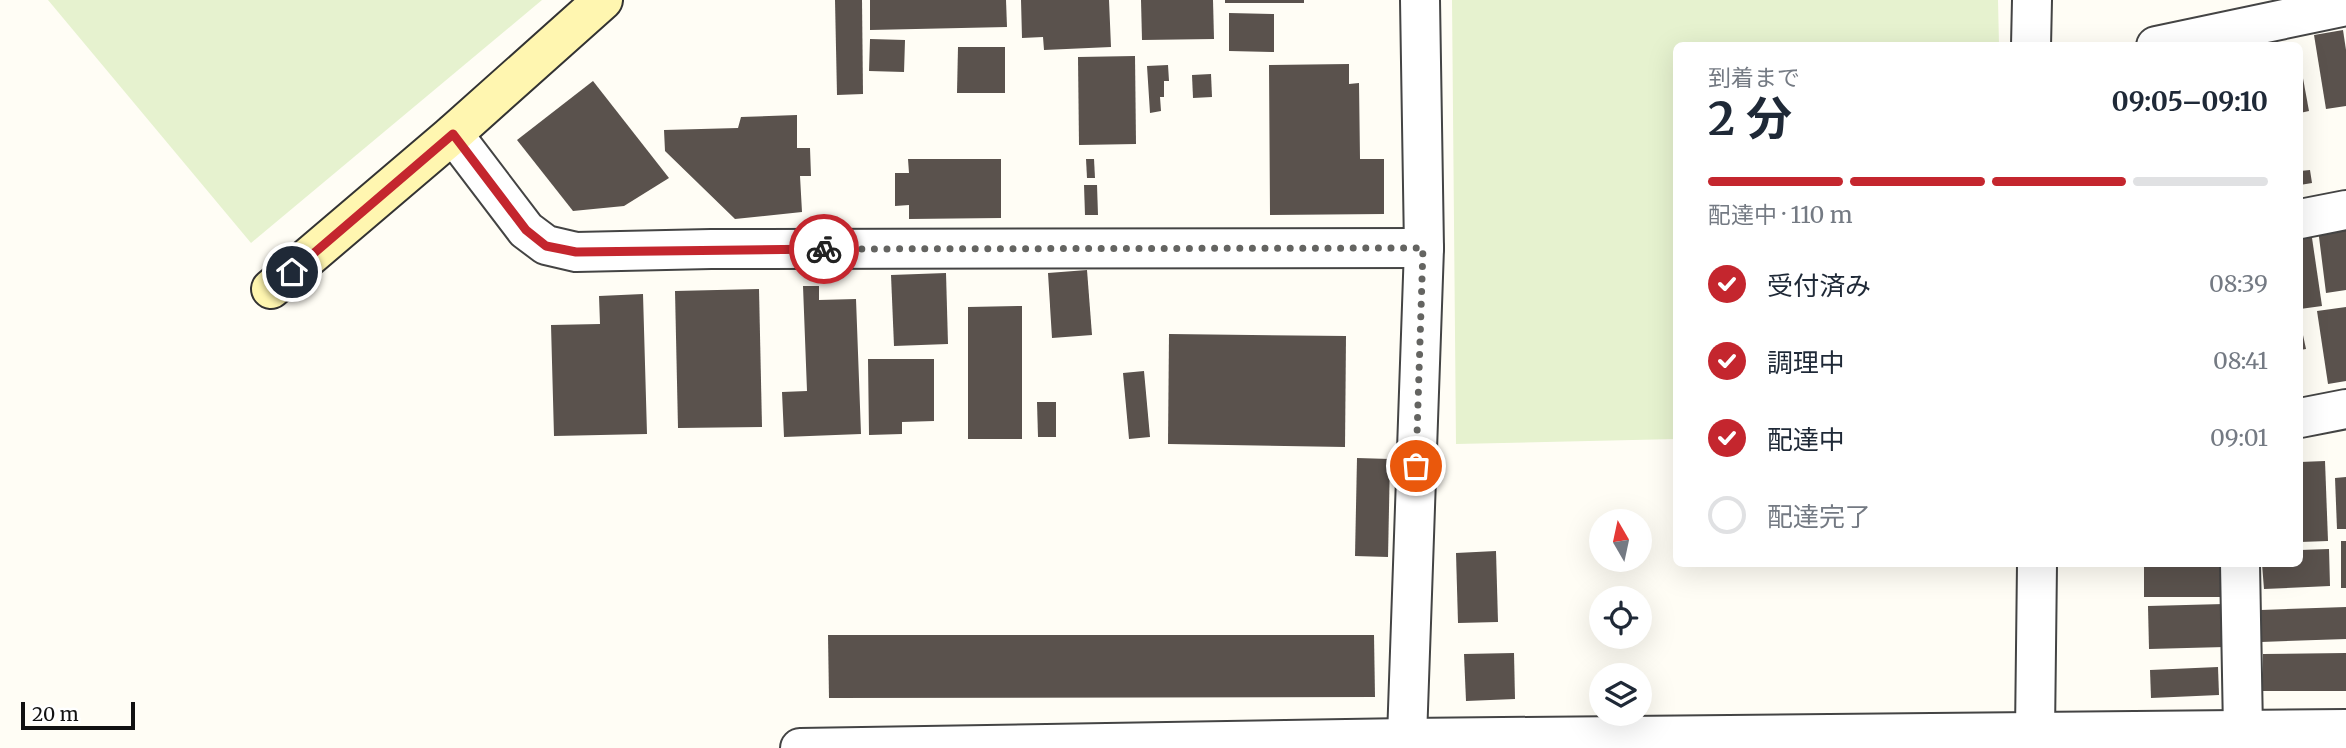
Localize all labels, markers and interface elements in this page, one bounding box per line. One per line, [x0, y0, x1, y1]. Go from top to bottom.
text: 到着まで [1708, 63, 1800, 92]
text: 09:05–09:10 [2112, 85, 2268, 118]
text: 2 分 [1708, 90, 1792, 148]
text: 配達中 · 110 m [1708, 200, 1853, 229]
courier [789, 214, 859, 284]
icon: bike [805, 230, 843, 268]
pin [262, 242, 322, 302]
icon: home [273, 253, 311, 291]
icon: check [1708, 265, 1746, 303]
text: 受付済み [1767, 269, 1871, 302]
text: 08:39 [2209, 269, 2268, 298]
icon: check [1708, 342, 1746, 380]
text: 調理中 [1767, 346, 1845, 379]
text: 08:41 [2213, 346, 2268, 375]
icon: check [1708, 419, 1746, 457]
text: 配達中 [1767, 423, 1845, 456]
text: 09:01 [2210, 423, 2268, 452]
pin [1386, 436, 1446, 496]
icon: bag [1397, 447, 1435, 485]
text: 配達完了 [1767, 500, 1871, 533]
north arrow [1589, 509, 1652, 572]
map controls [1589, 509, 1652, 726]
button: locate [1589, 586, 1652, 649]
button: layers [1589, 663, 1652, 726]
scale bar [21, 699, 135, 731]
text: 20 m [32, 702, 79, 726]

